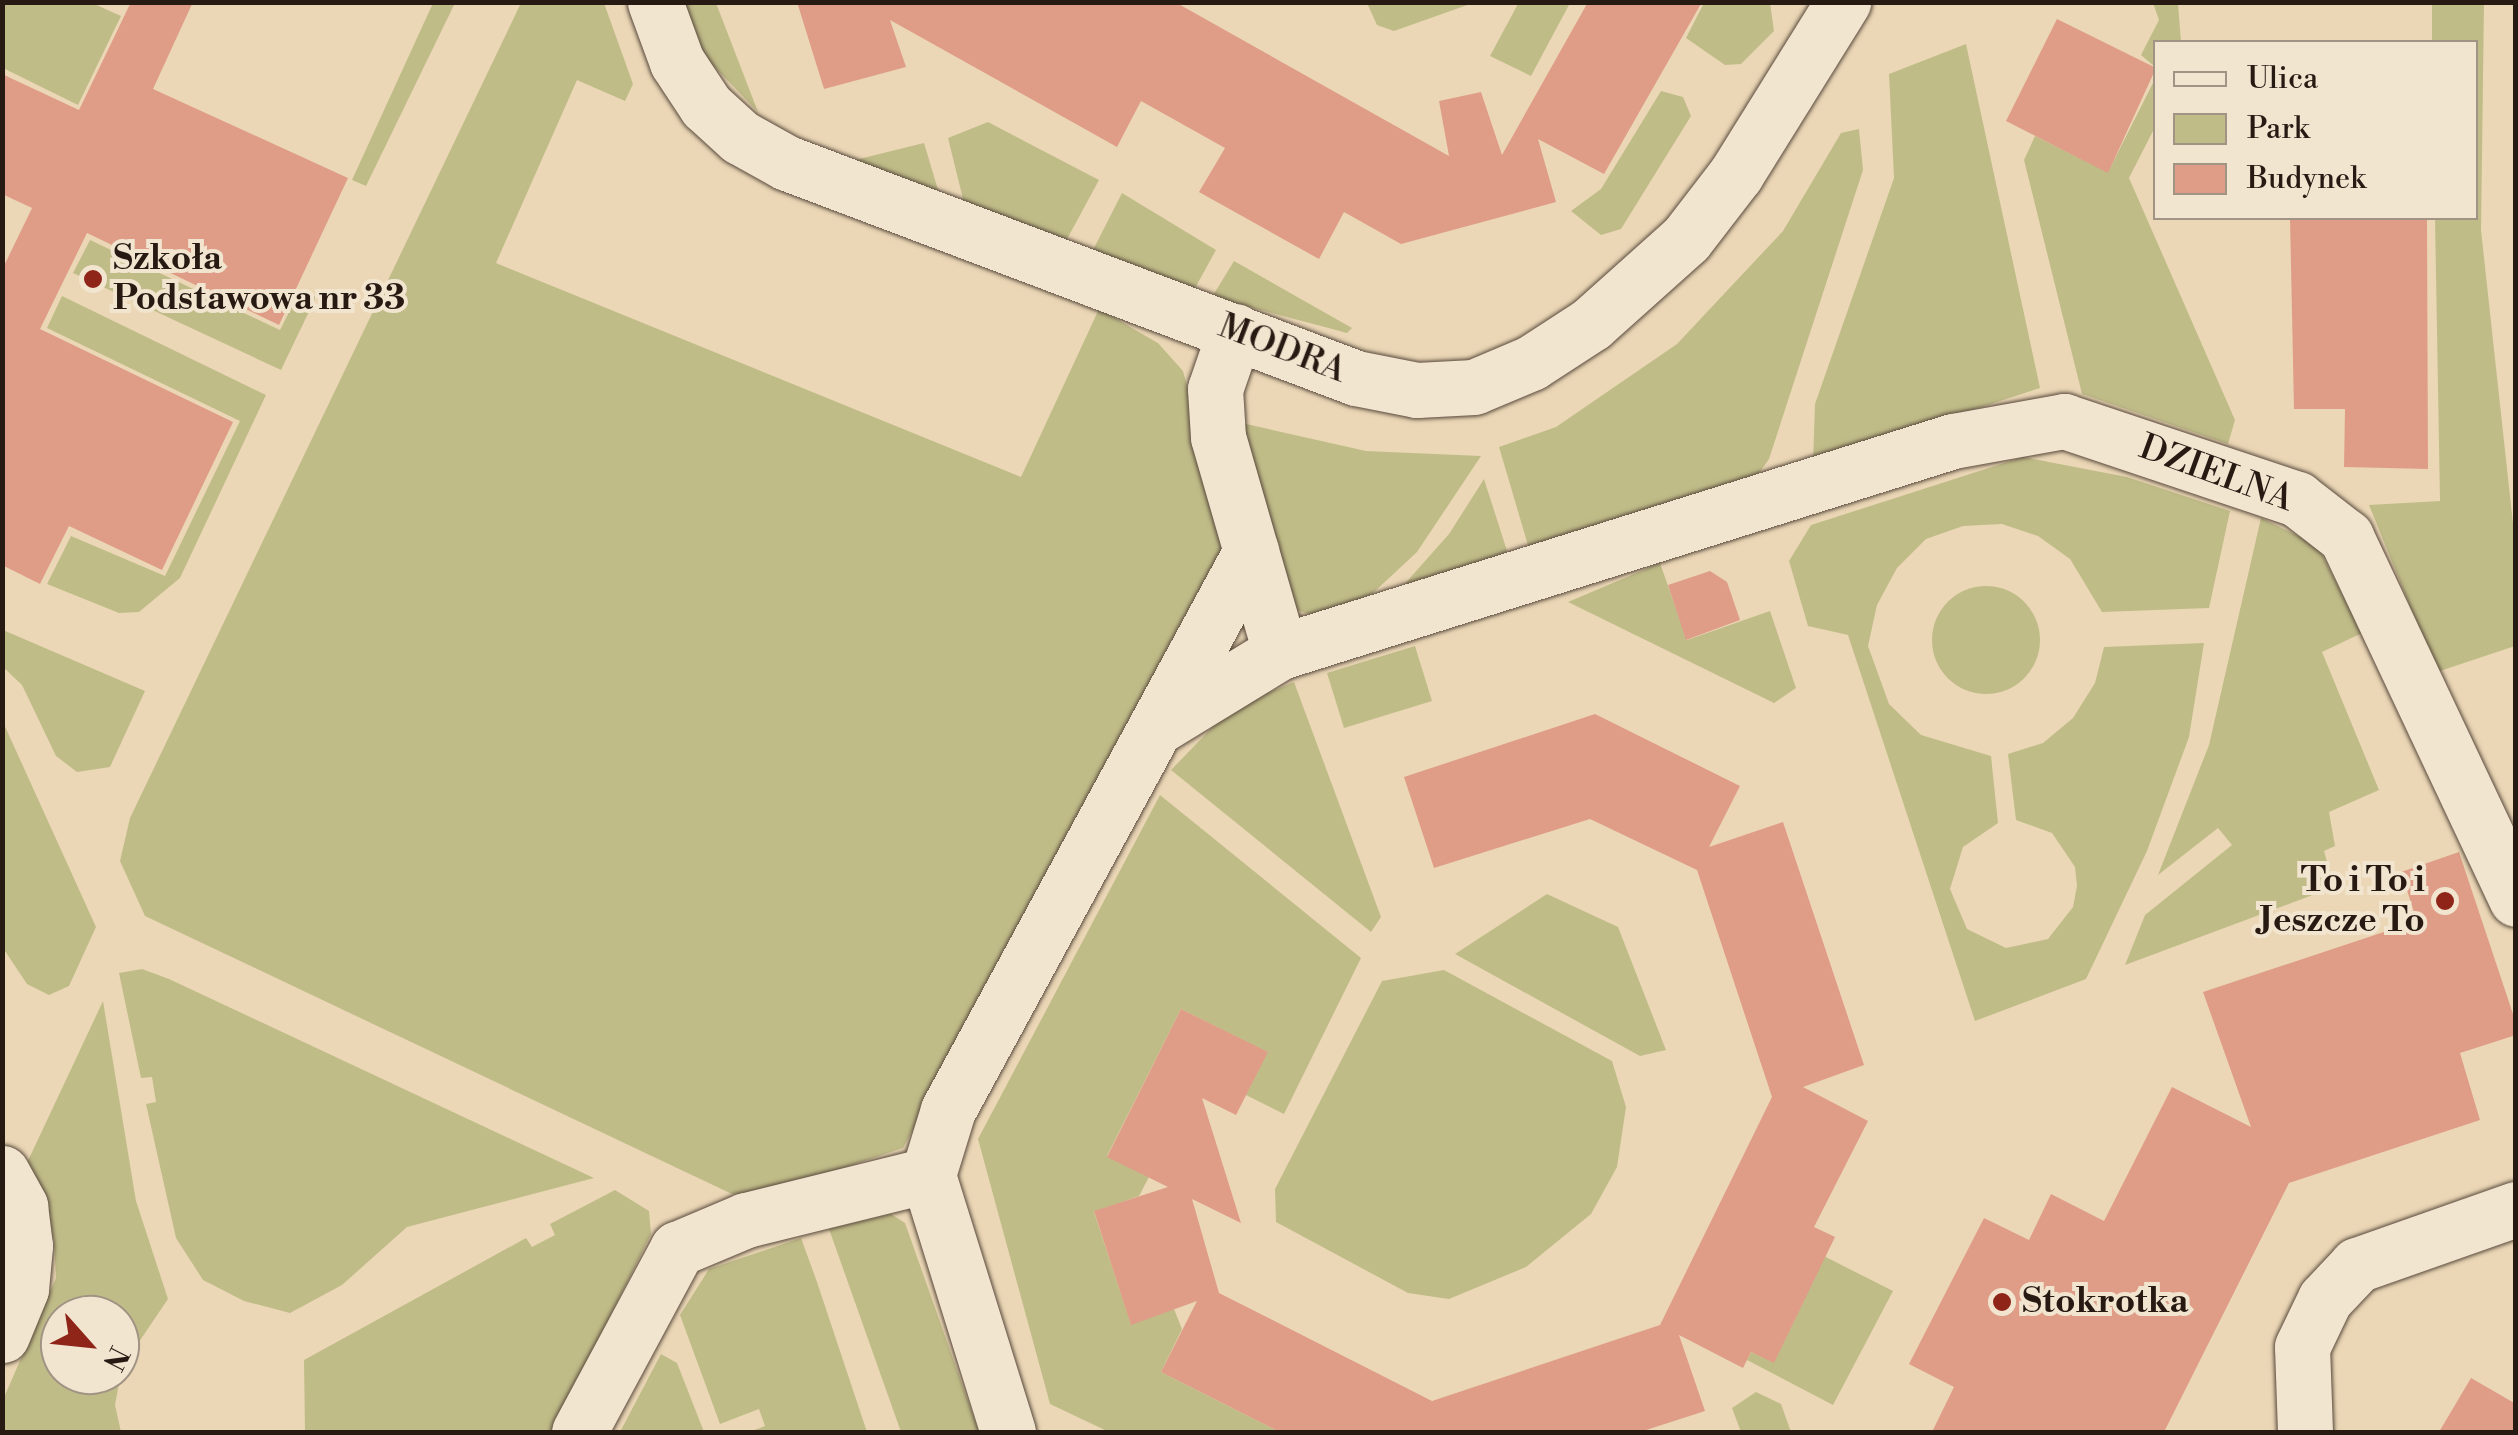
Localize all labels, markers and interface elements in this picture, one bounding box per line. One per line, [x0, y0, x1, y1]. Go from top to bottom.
legend [2153, 40, 2478, 220]
text: Ulica [2247, 60, 2318, 98]
text: Park [2247, 110, 2309, 148]
text: Budynek [2247, 160, 2366, 198]
place label: Szkoła Podstawowa nr 33 [113, 238, 405, 320]
marker: Szkoła Podstawowa nr 33 [82, 268, 104, 290]
street label: MODRA [1212, 306, 1352, 392]
street label: DZIELNA [2133, 427, 2299, 521]
place label: To i To i Jeszcze To [2259, 860, 2425, 942]
marker: To i To i Jeszcze To [2434, 890, 2456, 912]
place label: Stokrotka [2022, 1281, 2188, 1323]
marker: Stokrotka [1991, 1291, 2013, 1313]
north arrow [40, 1295, 140, 1395]
text: N [95, 1340, 136, 1376]

